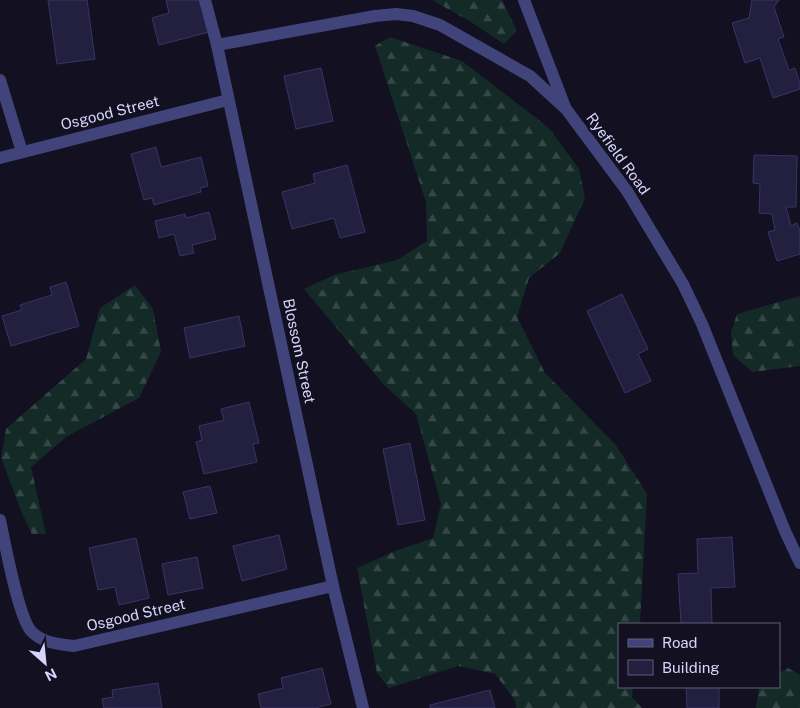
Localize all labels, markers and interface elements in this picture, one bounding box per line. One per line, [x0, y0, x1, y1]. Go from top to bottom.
street label: Osgood Street [59, 92, 161, 133]
street label: Ryefield Road [583, 110, 654, 198]
street label: Blossom Street [280, 297, 319, 405]
street label: Osgood Street [85, 595, 187, 634]
legend [618, 623, 780, 688]
text: Road [662, 634, 698, 651]
north arrow [20, 638, 70, 688]
text: Building [662, 659, 720, 676]
text: N [42, 665, 59, 684]

